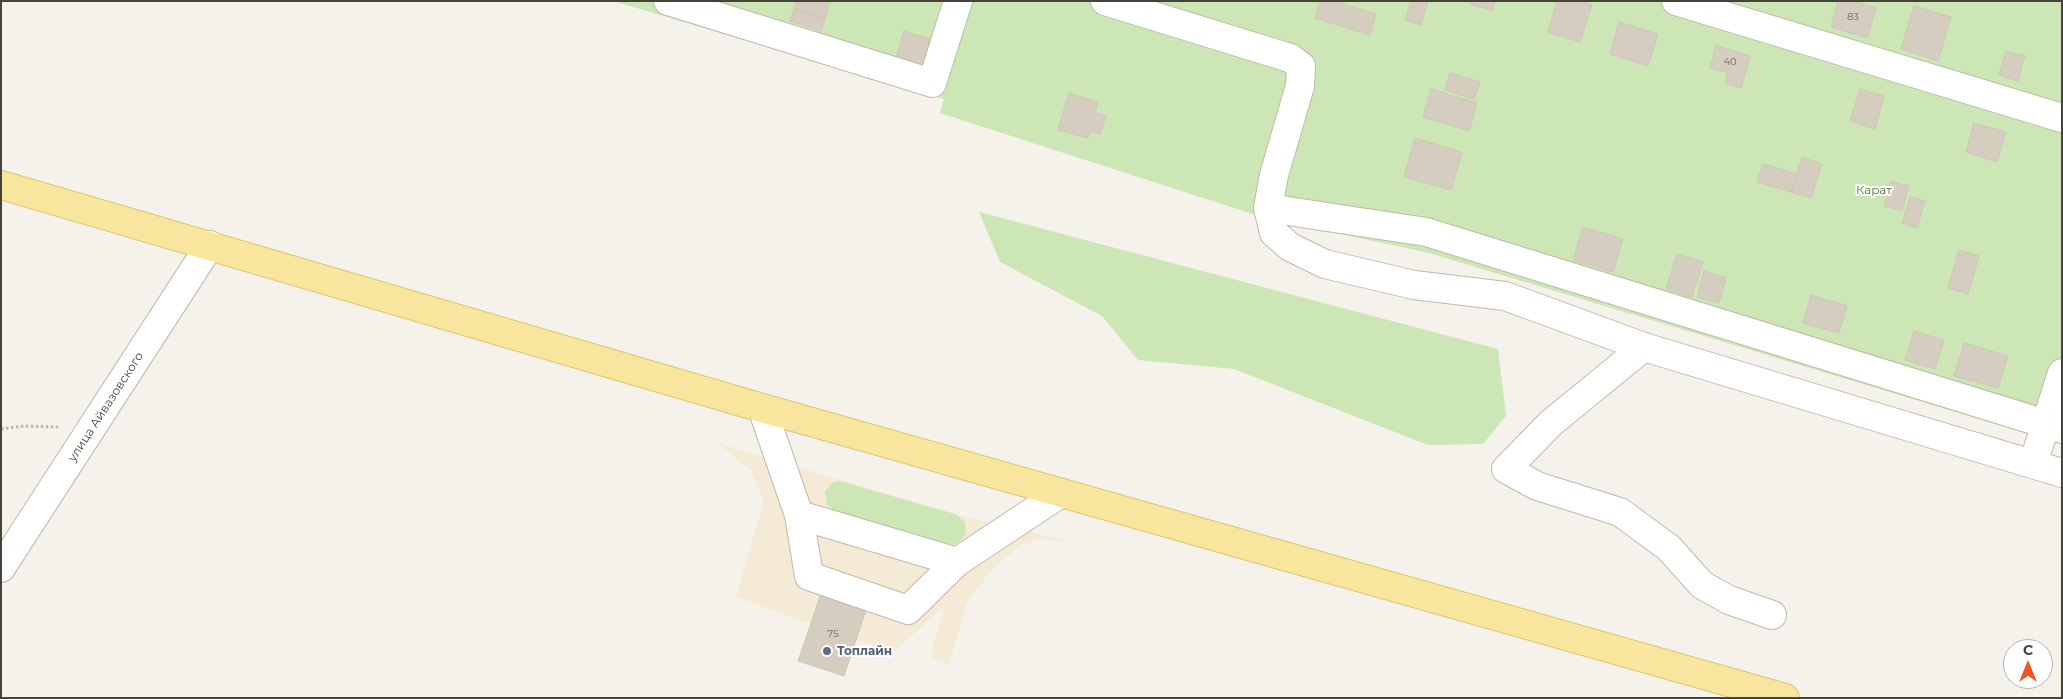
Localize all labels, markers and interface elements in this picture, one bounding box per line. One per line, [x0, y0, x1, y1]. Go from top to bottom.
house number: 83 [1847, 11, 1859, 23]
house number: 40 [1723, 56, 1737, 68]
park label: Карат [1856, 183, 1892, 197]
street label: улица Айвазовского [65, 350, 147, 464]
house number: 75 [827, 628, 839, 640]
north arrow [2003, 639, 2053, 689]
text: С [2023, 641, 2033, 659]
place label: Топлайн [837, 644, 892, 658]
marker: Топлайн [821, 645, 833, 657]

